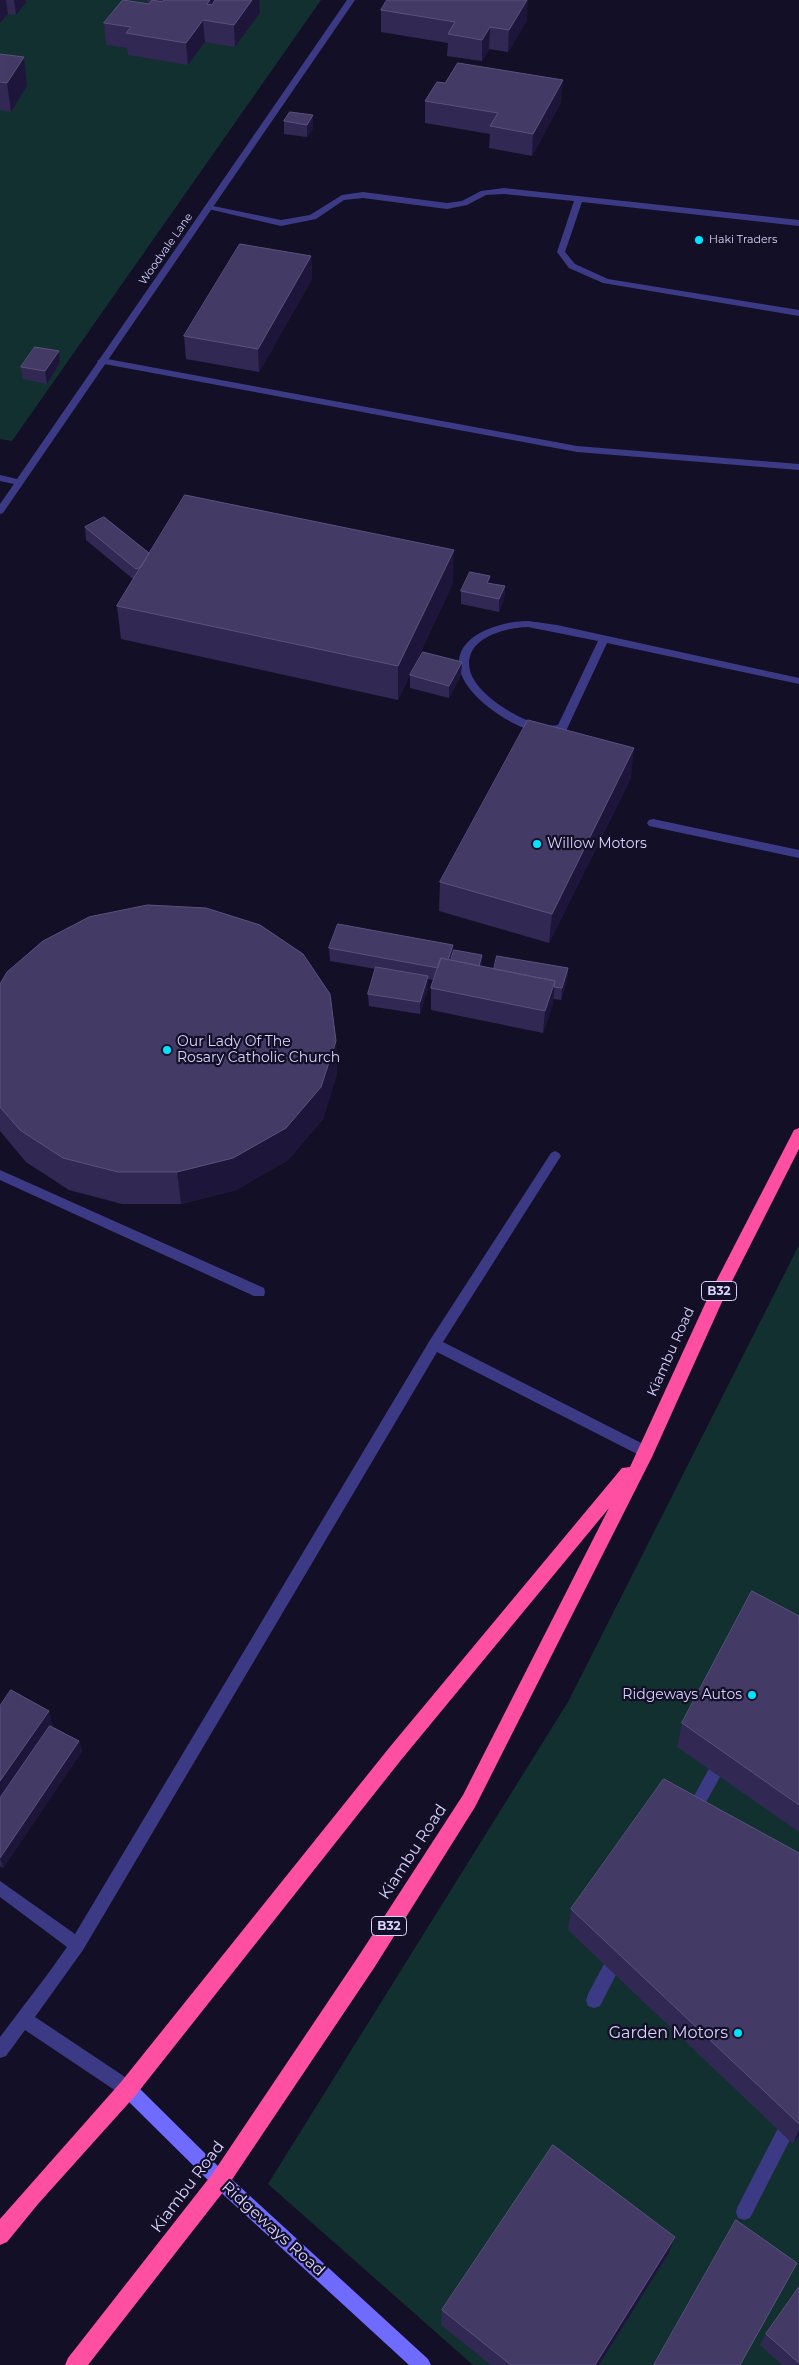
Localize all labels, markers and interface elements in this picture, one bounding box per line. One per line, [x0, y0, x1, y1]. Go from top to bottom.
street label: Woodvale Lane [136, 211, 196, 287]
place label: Haki Traders [709, 233, 777, 247]
marker: Haki Traders [693, 234, 705, 246]
place label: Willow Motors [547, 836, 647, 852]
marker: Willow Motors [531, 838, 543, 850]
place label: Our Lady Of The Rosary Catholic Church [177, 1034, 340, 1066]
marker: Our Lady Of The Rosary Catholic Church [161, 1044, 173, 1056]
road number: B32 [702, 1282, 736, 1300]
street label: Kiambu Road [644, 1305, 698, 1399]
place label: Ridgeways Autos [622, 1687, 742, 1703]
marker: Ridgeways Autos [746, 1689, 758, 1701]
street label: Kiambu Road [375, 1801, 451, 1903]
road number: B32 [372, 1916, 406, 1935]
place label: Garden Motors [609, 2023, 728, 2043]
marker: Garden Motors [732, 2027, 744, 2039]
street label: Kiambu Road [147, 2137, 229, 2237]
street label: Ridgeways Road [217, 2178, 329, 2280]

